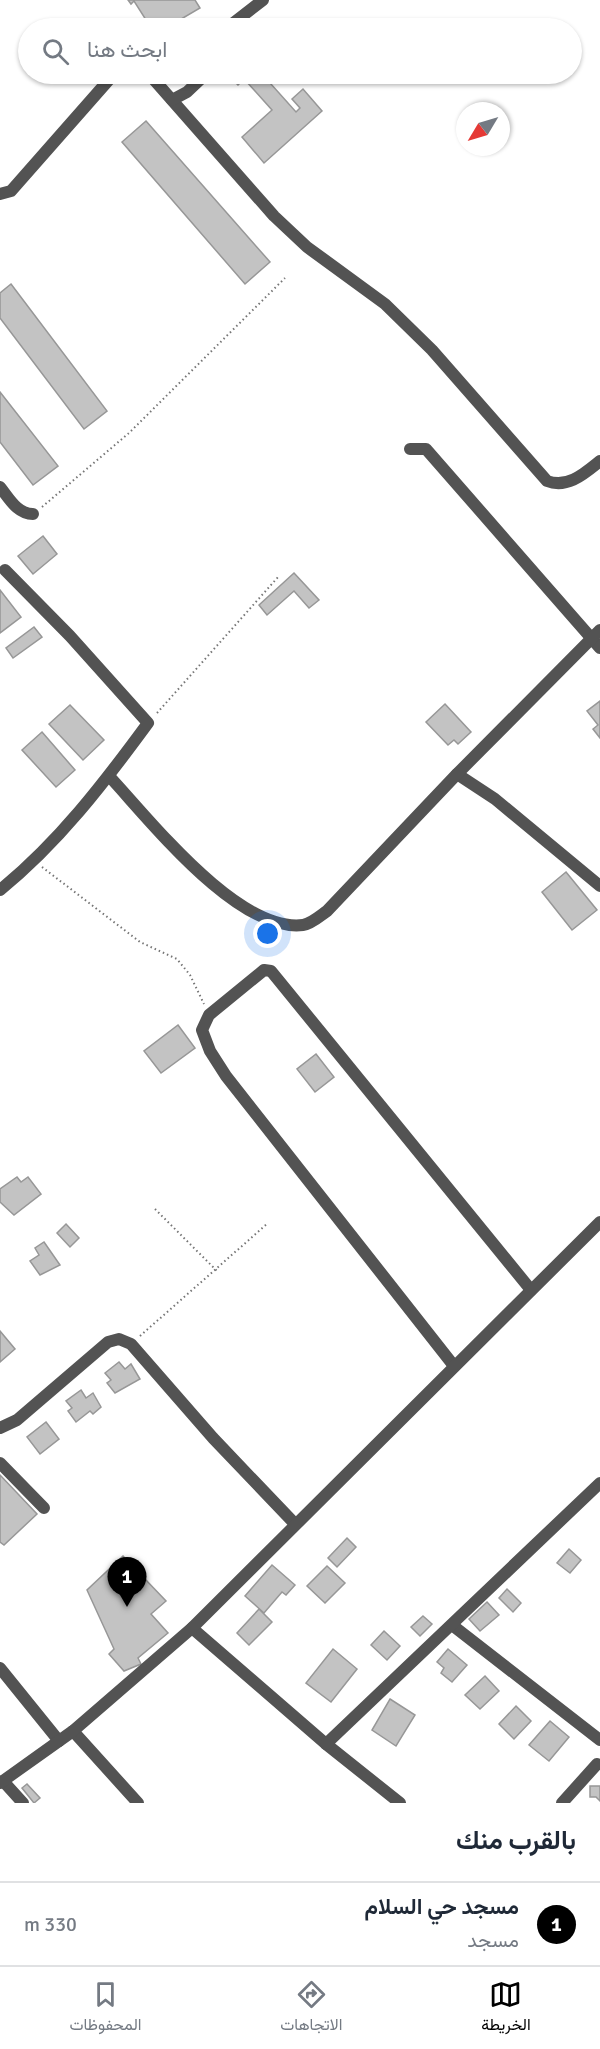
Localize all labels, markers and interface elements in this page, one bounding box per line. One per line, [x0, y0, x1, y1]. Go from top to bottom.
search box [18, 18, 582, 84]
icon: search [39, 35, 72, 68]
text: ابحث هنا [87, 36, 167, 63]
north arrow [456, 102, 510, 156]
your location [253, 919, 282, 948]
pin: 1 [108, 1558, 146, 1607]
text: بالقرب منك [456, 1825, 576, 1857]
text: مسجد حي السلام [365, 1893, 519, 1920]
text: 330 m [24, 1912, 77, 1937]
text: 1 [551, 1912, 562, 1937]
text: مسجد [467, 1928, 519, 1953]
tab: المحفوظات [69, 1978, 142, 2039]
tab: الاتجاهات [280, 1978, 342, 2039]
tab: الخريطة [481, 1978, 531, 2039]

